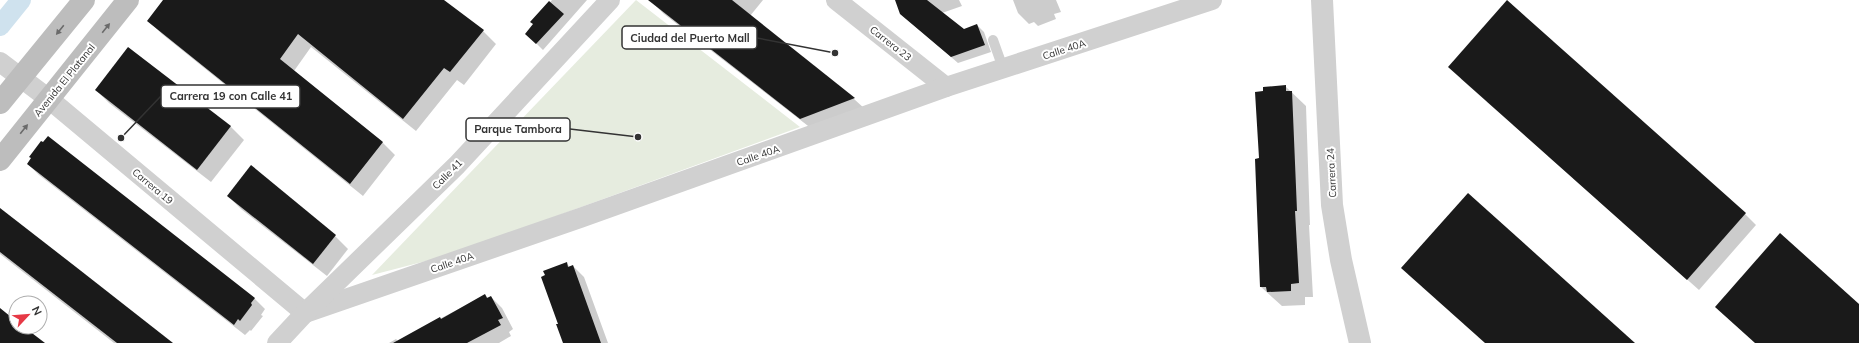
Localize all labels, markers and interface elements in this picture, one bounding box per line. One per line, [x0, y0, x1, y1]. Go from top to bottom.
one-way arrow [102, 22, 110, 33]
street label: Carrera 23 [867, 23, 914, 64]
one-way arrow [55, 25, 64, 36]
callout: Ciudad del Puerto Mall [622, 26, 757, 49]
text: Ciudad del Puerto Mall [630, 31, 750, 45]
street label: Calle 40A [1041, 36, 1088, 63]
street label: Avenida El Platanal [31, 41, 98, 119]
callout: Carrera 19 con Calle 41 [161, 85, 300, 108]
text: Carrera 19 con Calle 41 [170, 89, 293, 103]
callout: Parque Tambora [466, 118, 570, 141]
text: Parque Tambora [474, 122, 562, 136]
one-way arrow [20, 124, 29, 135]
street label: Calle 40A [735, 142, 782, 169]
street label: Carrera 24 [1324, 148, 1339, 198]
street label: Calle 41 [429, 156, 465, 192]
street label: Carrera 19 [130, 165, 176, 207]
street label: Calle 40A [429, 249, 476, 276]
north arrow [8, 295, 48, 335]
text: N [29, 304, 45, 317]

